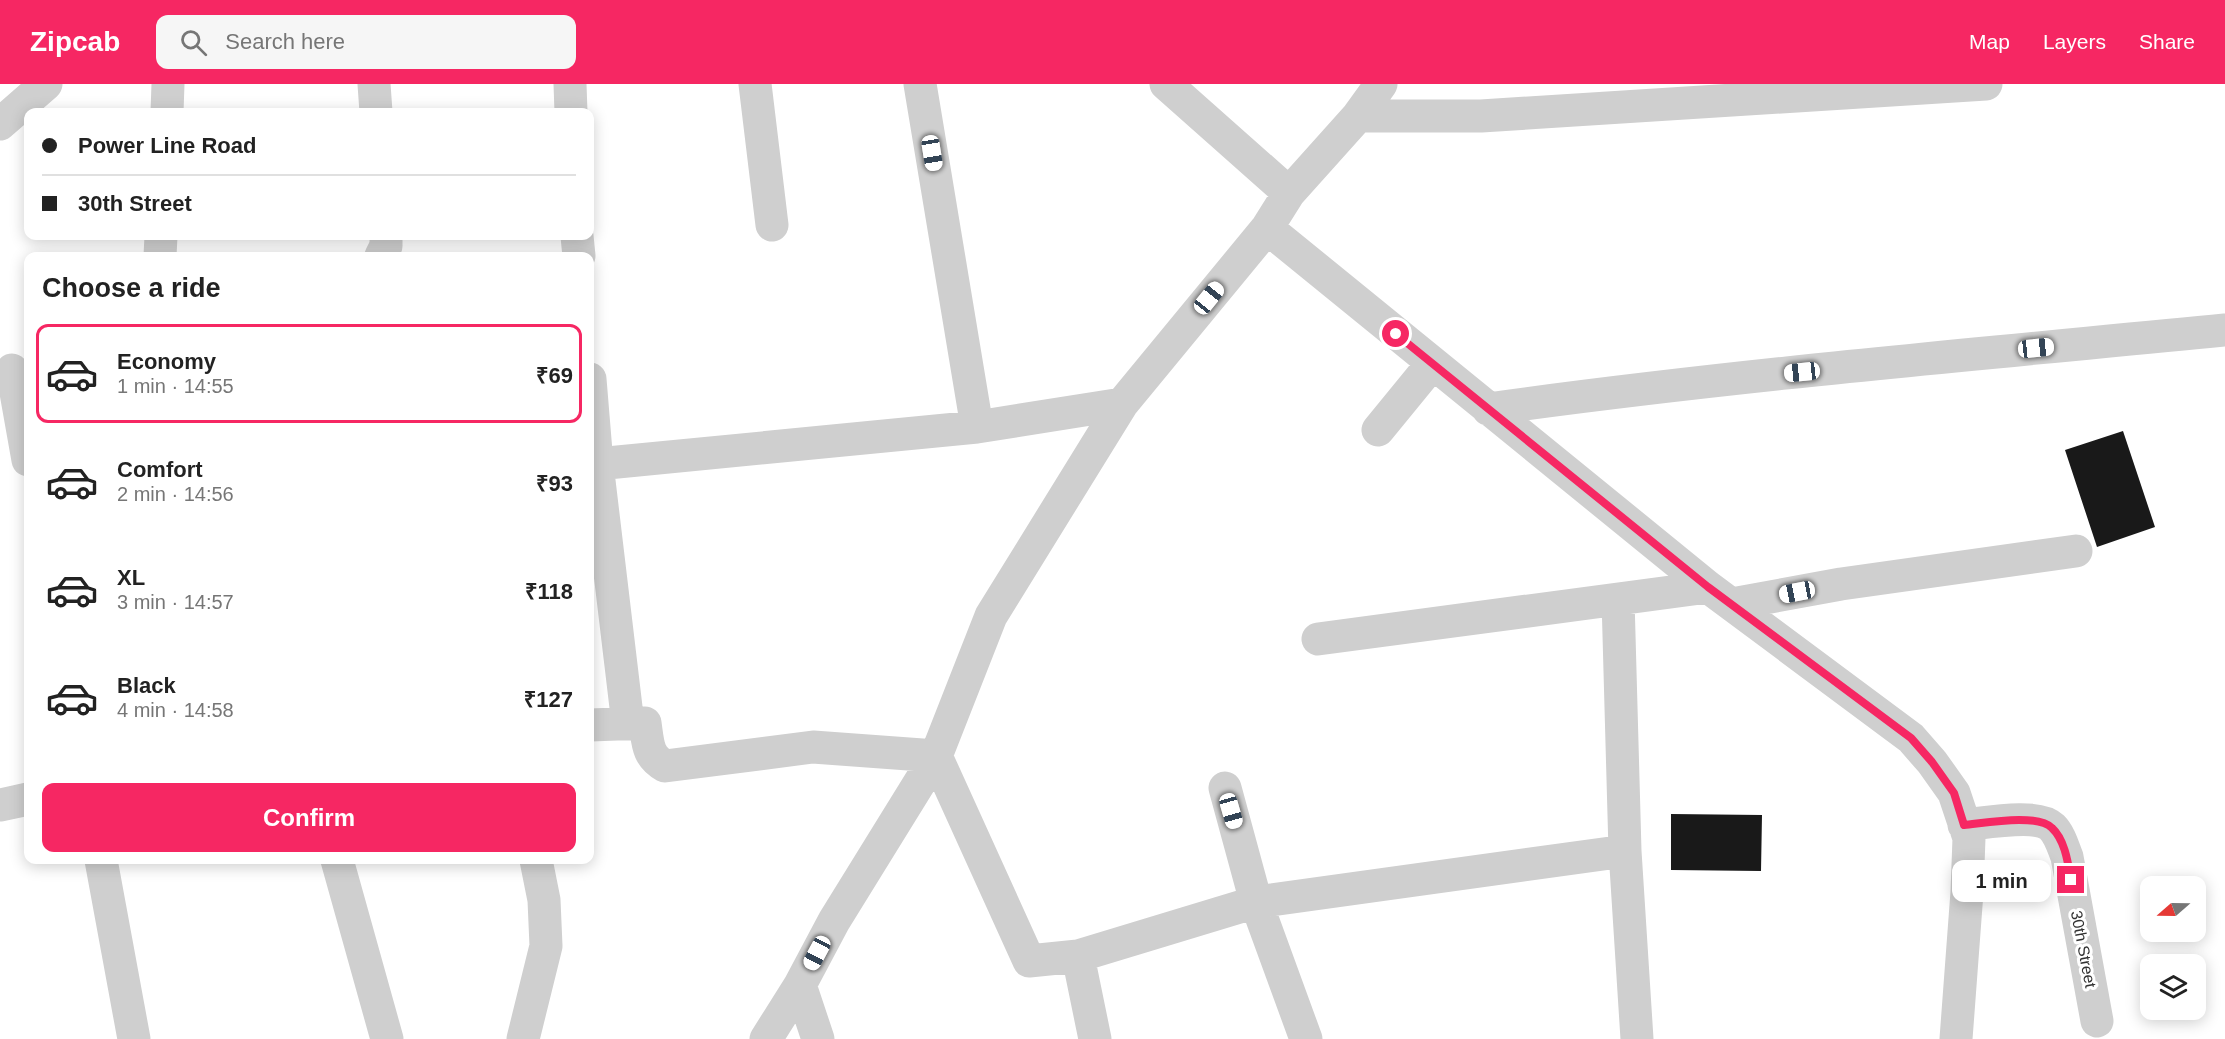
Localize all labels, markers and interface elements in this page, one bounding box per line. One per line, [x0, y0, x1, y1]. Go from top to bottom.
search box [156, 15, 576, 69]
text: Zipcab [30, 26, 120, 57]
icon: search [177, 26, 210, 59]
text: Search here [225, 29, 345, 54]
text: Map [1969, 30, 2010, 53]
text: Layers [2043, 30, 2106, 53]
text: Share [2139, 30, 2195, 53]
text: Power Line Road [78, 133, 256, 158]
car [920, 134, 944, 172]
text: 30th Street [78, 191, 192, 216]
text: Choose a ride [42, 273, 221, 303]
car [1191, 278, 1227, 318]
route start [1382, 320, 1409, 347]
car [2017, 337, 2055, 359]
icon: car [45, 347, 99, 401]
text: Economy [117, 349, 216, 374]
car [1783, 361, 1821, 383]
text: ₹69 [536, 363, 573, 388]
text: 1 min · 14:55 [117, 375, 234, 397]
icon: car [45, 455, 99, 509]
text: Comfort [117, 457, 203, 482]
text: ₹93 [536, 471, 573, 496]
text: 2 min · 14:56 [117, 483, 234, 505]
icon: car [45, 563, 99, 617]
text: XL [117, 565, 145, 590]
text: ₹118 [525, 579, 573, 604]
car [1778, 580, 1816, 604]
text: 3 min · 14:57 [117, 591, 234, 613]
icon: car [45, 671, 99, 725]
text: Black [117, 673, 176, 698]
text: ₹127 [524, 687, 573, 712]
text: 4 min · 14:58 [117, 699, 234, 721]
button: Confirm [42, 783, 576, 852]
car [1217, 791, 1245, 831]
callout: 1 min [1951, 859, 2050, 901]
route end [2057, 866, 2084, 893]
text: 1 min [1975, 870, 2028, 892]
north arrow [2140, 876, 2206, 942]
map controls [2140, 876, 2206, 1020]
street label: 30th Street [2068, 909, 2099, 990]
car [801, 933, 833, 973]
button: layers [2140, 954, 2206, 1020]

